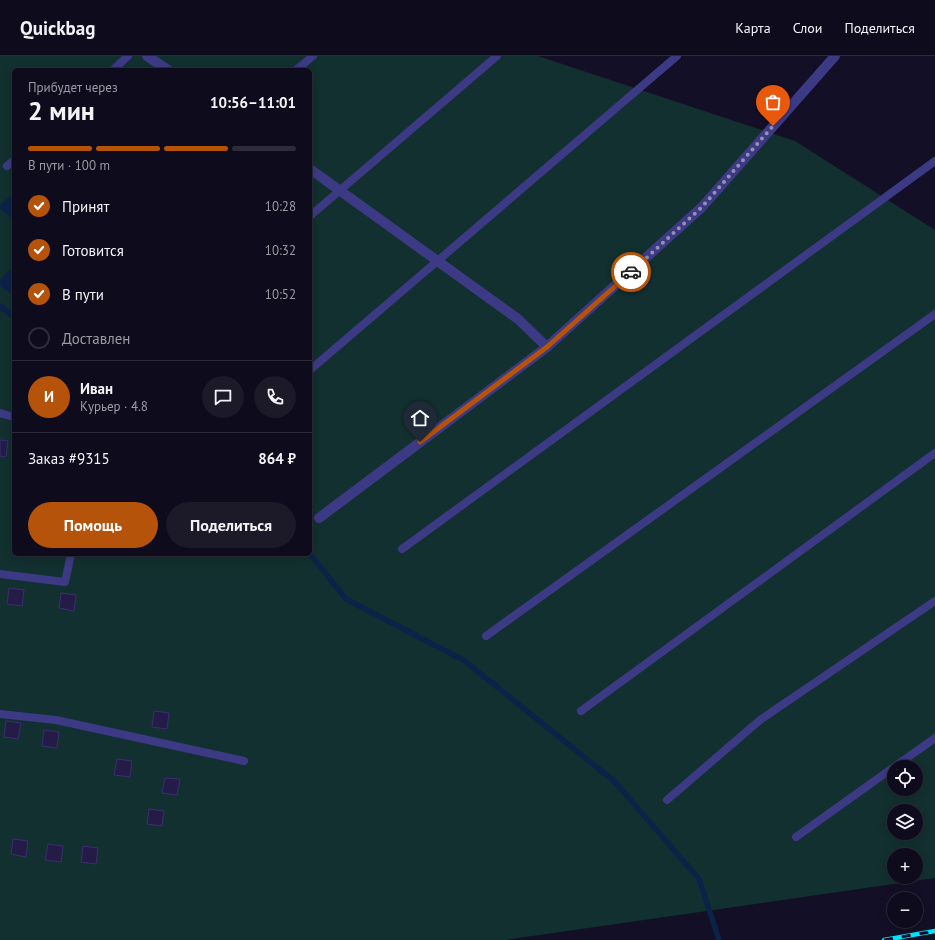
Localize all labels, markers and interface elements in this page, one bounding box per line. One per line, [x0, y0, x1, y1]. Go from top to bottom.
text: Quickbag [20, 16, 95, 40]
text: Карта [735, 19, 771, 37]
text: Слои [793, 19, 822, 37]
text: Поделиться [844, 19, 915, 37]
text: Прибудет через [28, 79, 118, 96]
pin [756, 85, 790, 126]
icon: bag [762, 91, 784, 113]
text: 10:56–11:01 [210, 93, 296, 112]
text: 2 мин [28, 94, 95, 127]
text: В пути · 100 m [28, 157, 110, 174]
icon: check [28, 195, 50, 217]
text: Принят [62, 197, 109, 216]
text: 10:28 [265, 198, 296, 215]
icon: check [28, 239, 50, 261]
text: Готовится [62, 241, 124, 260]
text: 10:32 [265, 242, 296, 259]
courier [611, 252, 651, 292]
icon: car [620, 261, 642, 283]
icon: check [28, 283, 50, 305]
text: В пути [62, 285, 104, 304]
text: 10:52 [265, 286, 296, 303]
text: Доставлен [62, 329, 130, 348]
button: chat [202, 376, 244, 418]
button: phone [254, 376, 296, 418]
text: Иван [80, 379, 113, 398]
text: И [44, 387, 54, 406]
text: Курьер · 4.8 [80, 398, 148, 415]
pin [403, 401, 437, 442]
icon: home [409, 407, 431, 429]
text: Заказ #9315 [28, 449, 110, 468]
text: 864 ₽ [258, 449, 296, 468]
button: Помощь [28, 502, 158, 548]
button: Поделиться [166, 502, 296, 548]
map controls [887, 760, 923, 928]
button: locate [887, 760, 923, 796]
button: layers [887, 804, 923, 840]
button: + [887, 848, 923, 884]
button: − [887, 892, 923, 928]

